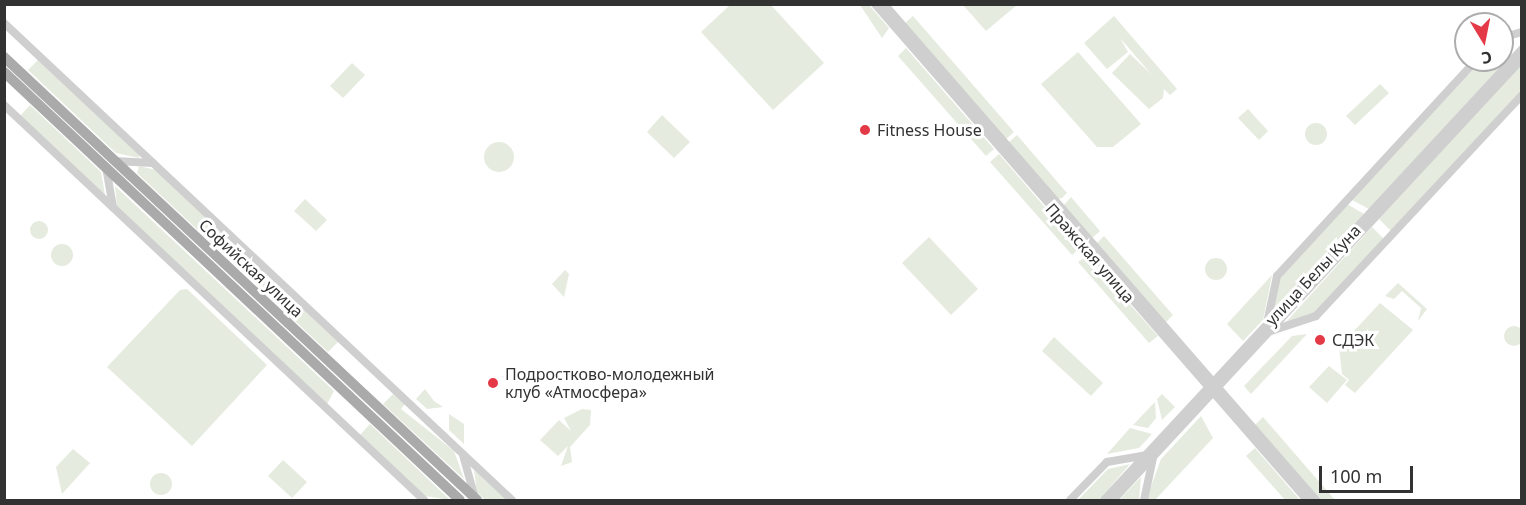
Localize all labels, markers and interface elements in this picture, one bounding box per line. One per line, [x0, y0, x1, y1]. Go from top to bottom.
north arrow [1454, 12, 1514, 72]
text: С [1480, 46, 1494, 69]
place label: Fitness House [877, 120, 982, 140]
marker: Fitness House [858, 123, 872, 137]
street label: Пражская улица [1042, 199, 1138, 307]
street label: Софийская улица [195, 215, 307, 321]
street label: улица Белы Куна [1261, 221, 1365, 329]
place label: СДЭК [1332, 330, 1374, 350]
marker: СДЭК [1313, 333, 1327, 347]
place label: Подростково-молодежный клуб «Атмосфера» [505, 364, 714, 402]
marker: Подростково-молодежный клуб «Атмосфера» [486, 376, 500, 390]
scale bar [1322, 454, 1416, 492]
text: 100 m [1330, 464, 1382, 488]

